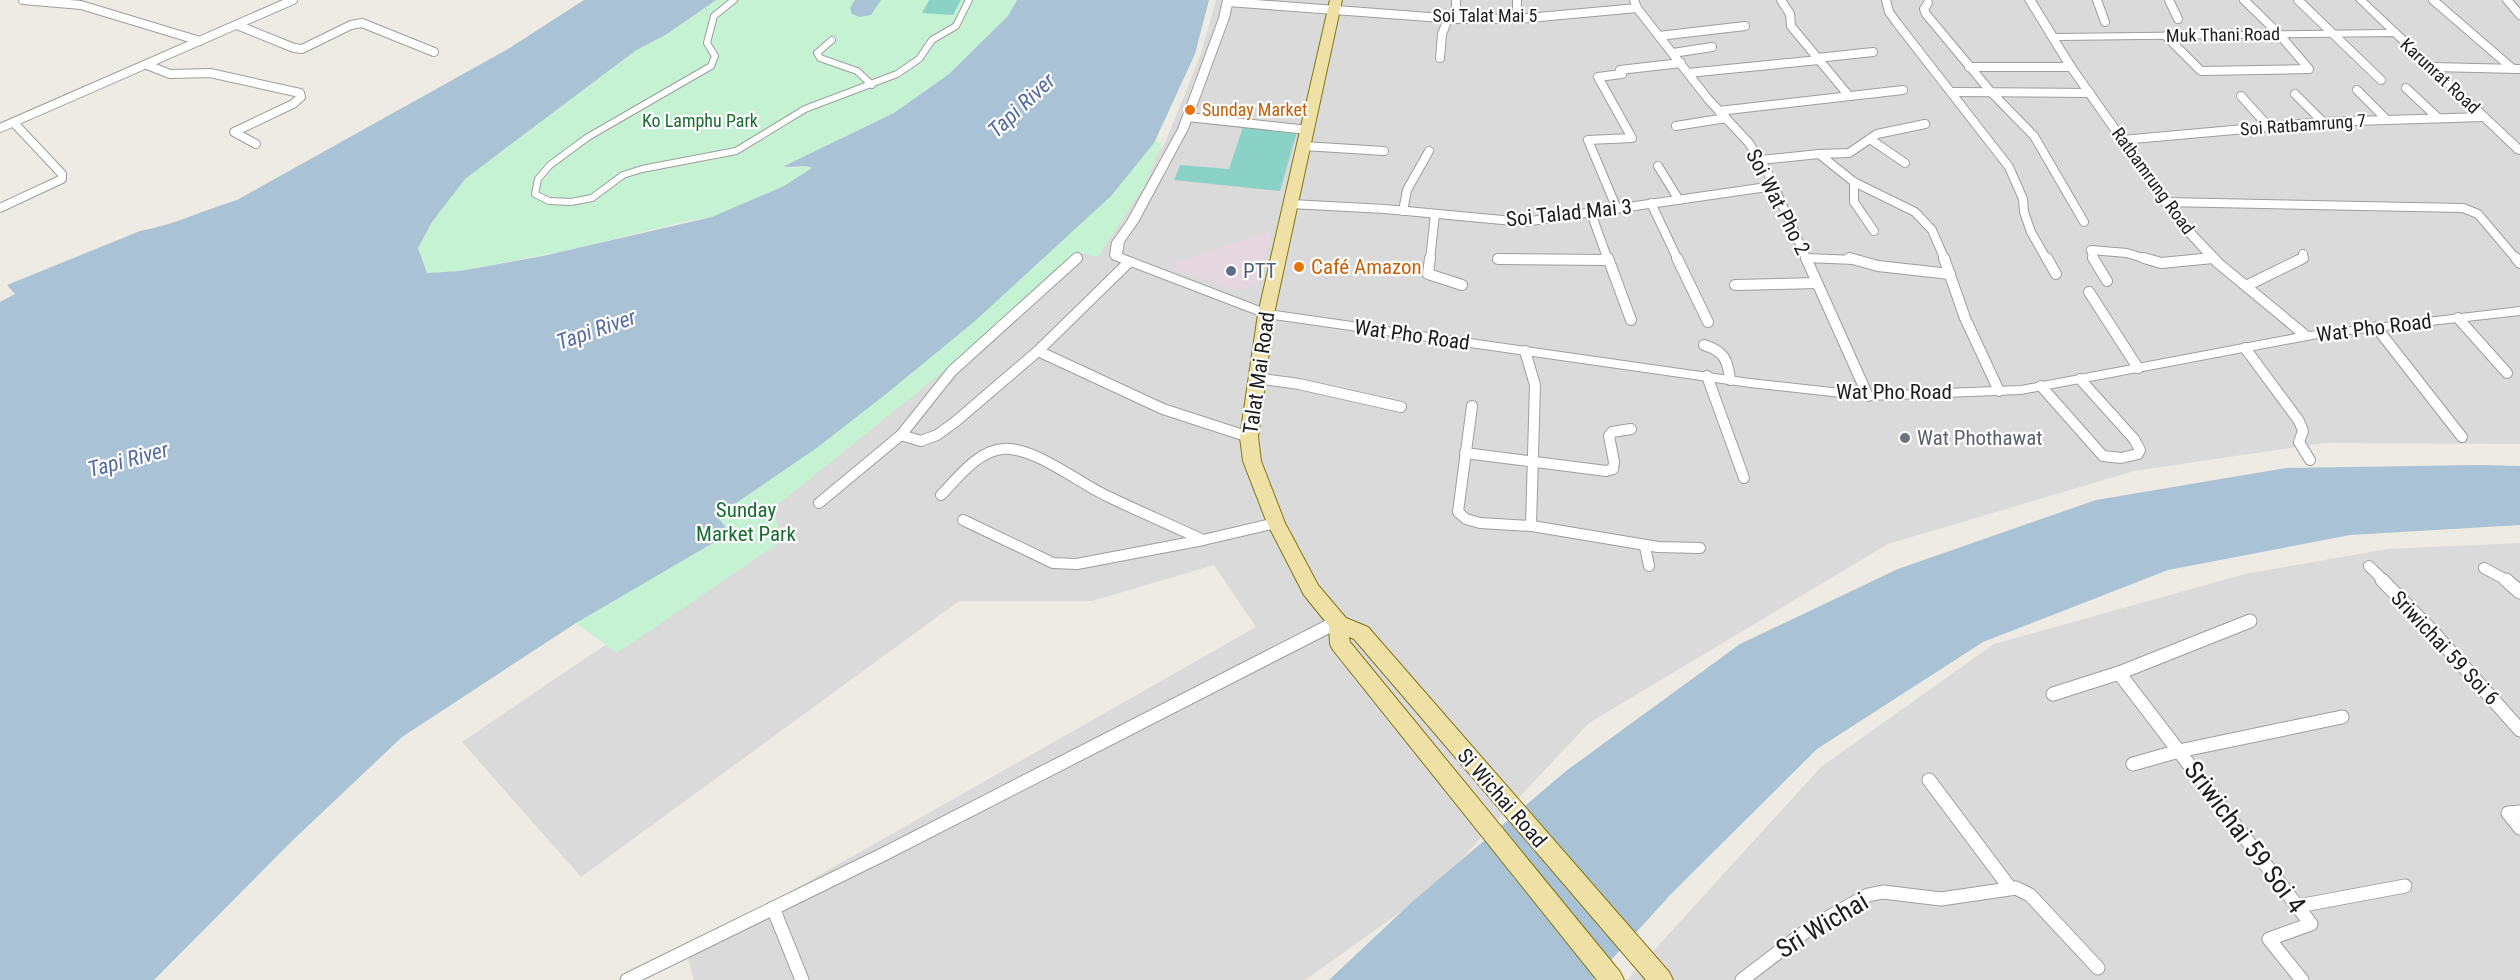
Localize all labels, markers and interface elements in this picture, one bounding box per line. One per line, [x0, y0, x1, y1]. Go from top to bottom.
street label: Soi Talat Mai 5 [1433, 5, 1538, 26]
street label: Muk Thani Road [2166, 23, 2280, 46]
street label: Karunrat Road [2396, 34, 2484, 118]
water label: Tapi River [983, 68, 1060, 143]
place label: Sunday Market [1202, 99, 1307, 120]
marker: Sunday Market [1183, 103, 1197, 117]
park label: Ko Lamphu Park [642, 110, 758, 131]
street label: Soi Ratbamrung 7 [2239, 110, 2367, 139]
street label: Ratbamrung Road [2108, 123, 2199, 238]
street label: Soi Wat Pho 2 [1741, 145, 1815, 259]
street label: Soi Talad Mai 3 [1505, 194, 1633, 232]
place label: Café Amazon [1311, 255, 1422, 279]
place label: PTT [1243, 259, 1277, 283]
marker: Café Amazon [1292, 260, 1306, 274]
marker: PTT [1224, 264, 1238, 278]
water label: Tapi River [553, 304, 640, 355]
street label: Wat Pho Road [2315, 309, 2433, 347]
street label: Talat Mai Road [1239, 310, 1279, 436]
street label: Wat Pho Road [1353, 315, 1471, 355]
street label: Wat Pho Road [1836, 380, 1952, 404]
place label: Wat Phothawat [1917, 426, 2042, 450]
marker: Wat Phothawat [1898, 431, 1912, 445]
water label: Tapi River [85, 437, 172, 482]
park label: Sunday Market Park [696, 498, 796, 546]
street label: Sriwichai 59 Soi 6 [2386, 586, 2504, 710]
street label: Si Wichai Road [1453, 744, 1551, 852]
street label: Sriwichai 59 Soi 4 [2178, 755, 2312, 919]
street label: Sri Wichai [1771, 886, 1873, 964]

